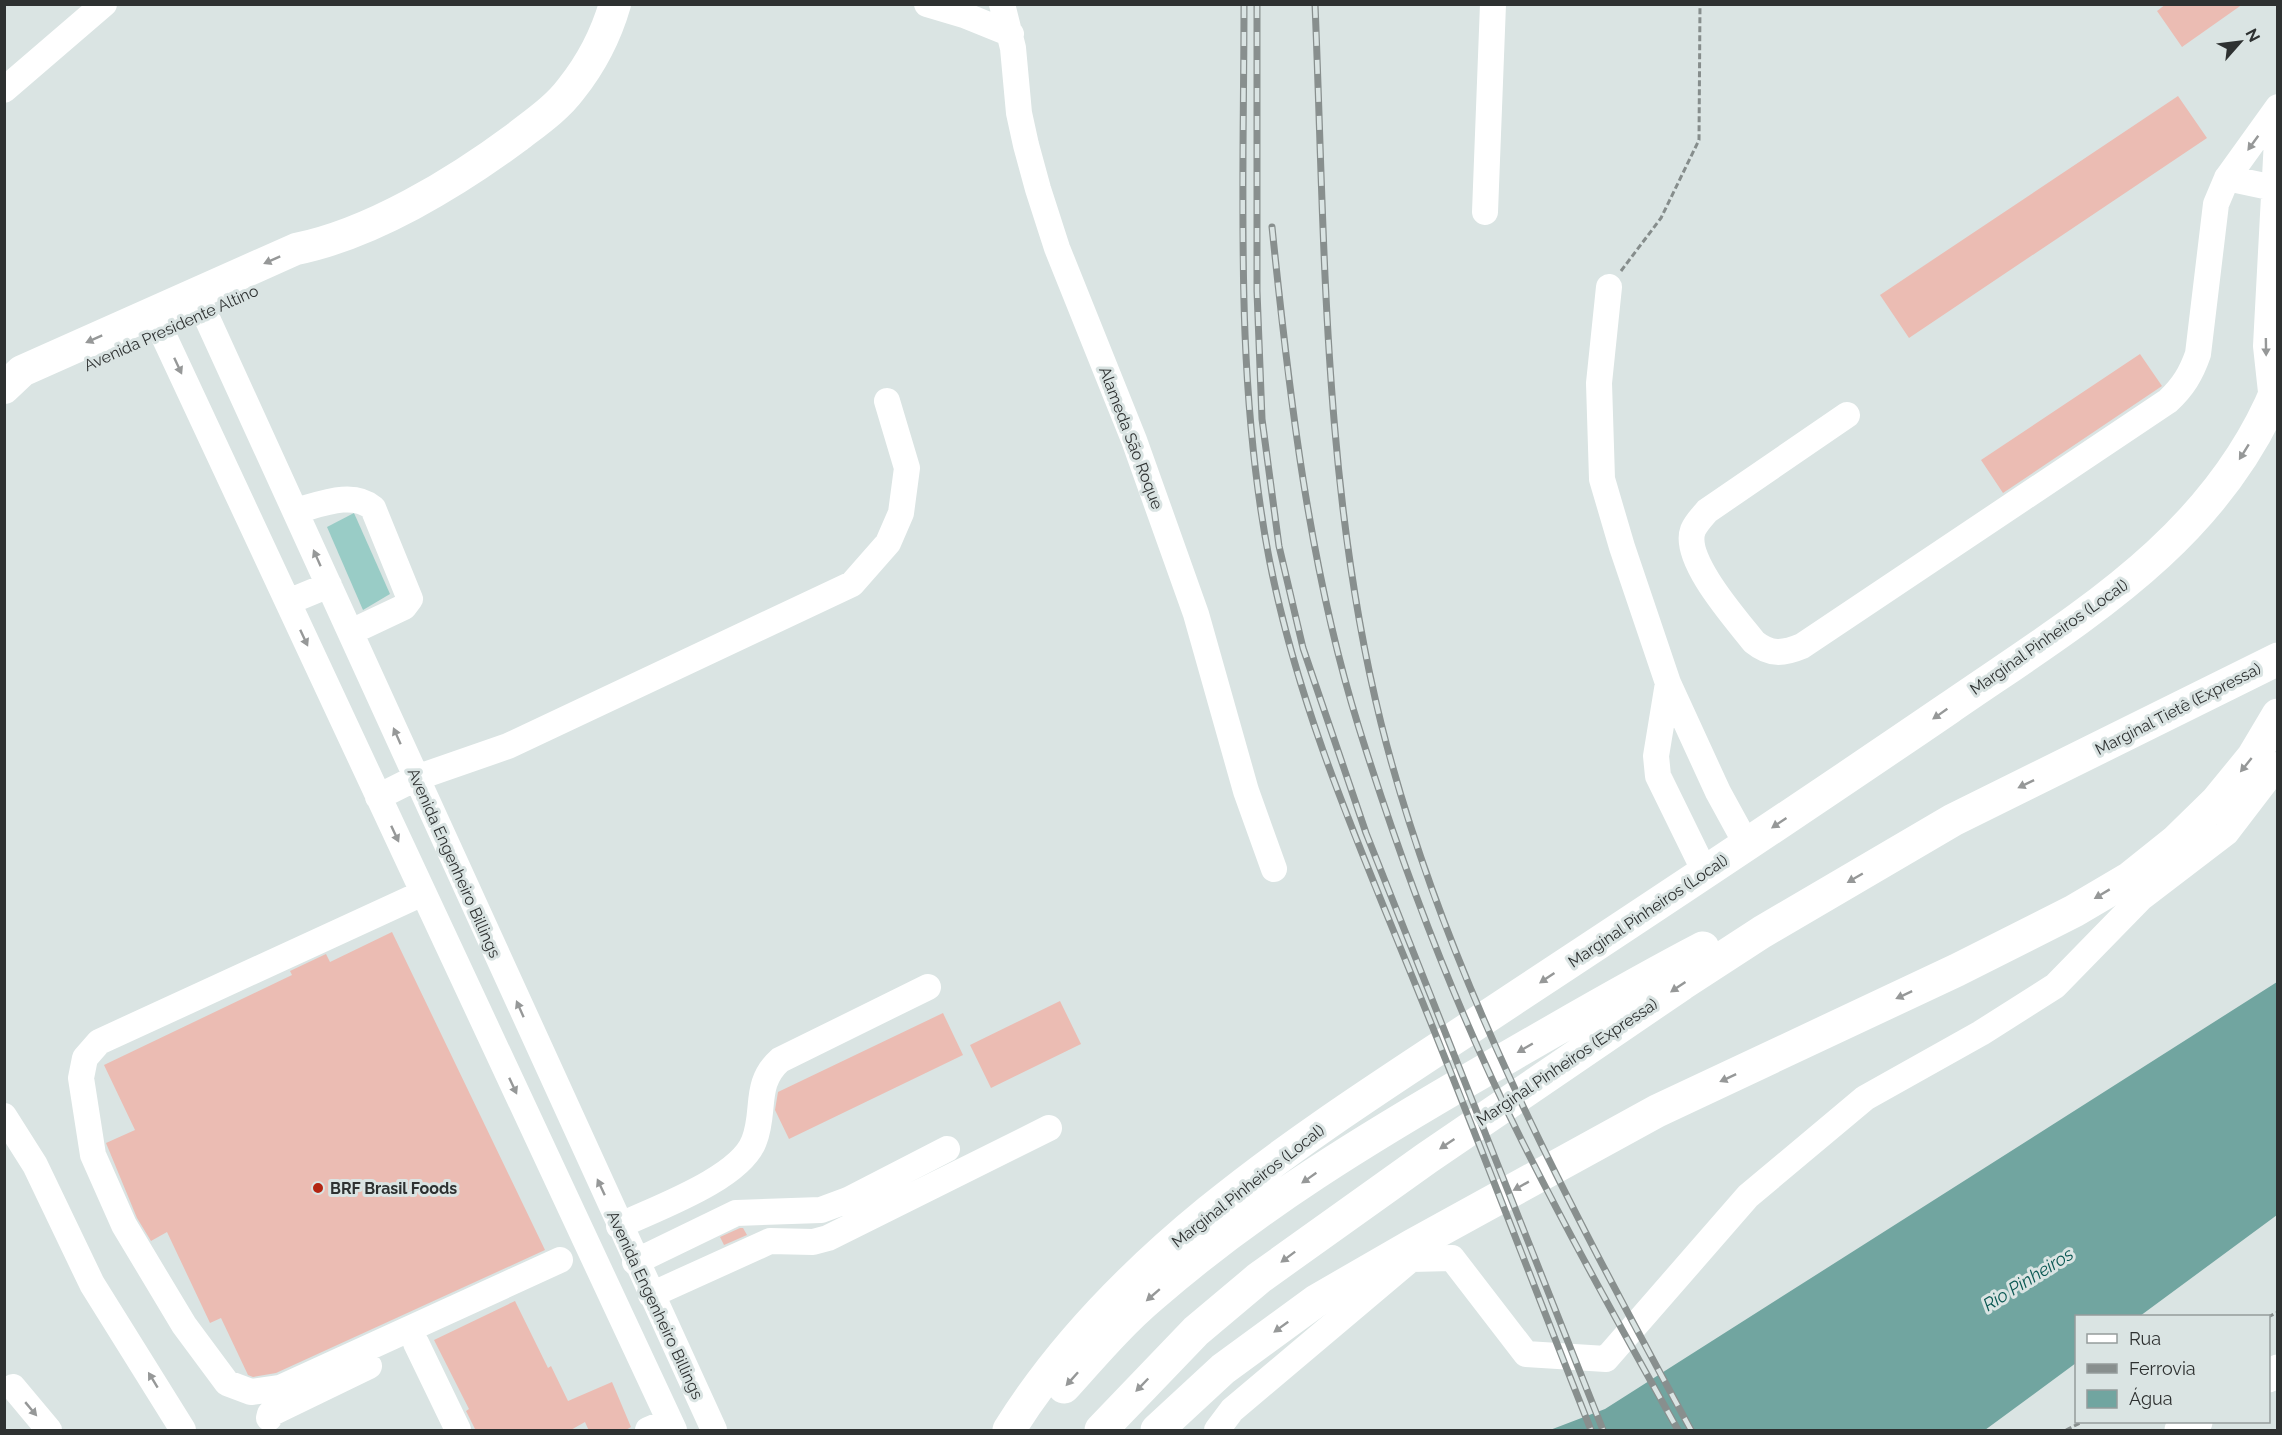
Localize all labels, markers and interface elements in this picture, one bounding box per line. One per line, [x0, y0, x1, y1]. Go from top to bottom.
north arrow [2210, 12, 2270, 72]
text: N [2242, 25, 2264, 45]
one-way arrow [2247, 135, 2259, 150]
one-way arrow [264, 255, 281, 264]
street label: Avenida Presidente Altino [81, 281, 261, 375]
one-way arrow [85, 334, 103, 344]
one-way arrow [2262, 338, 2271, 357]
one-way arrow [173, 357, 182, 374]
street label: Alameda São Roque [1095, 364, 1167, 512]
one-way arrow [2239, 444, 2250, 460]
one-way arrow [312, 550, 321, 567]
street label: Marginal Pinheiros (Local) [1966, 575, 2132, 699]
one-way arrow [300, 629, 309, 646]
street label: Marginal Tietê (Expressa) [2092, 659, 2264, 759]
one-way arrow [1933, 708, 1949, 720]
one-way arrow [392, 726, 402, 744]
one-way arrow [2240, 757, 2253, 773]
street label: Avenida Engenheiro Billings [404, 765, 505, 961]
one-way arrow [2017, 780, 2034, 789]
one-way arrow [1771, 817, 1787, 828]
one-way arrow [391, 825, 400, 842]
street label: Marginal Pinheiros (Local) [1565, 850, 1731, 972]
one-way arrow [1847, 872, 1863, 883]
one-way arrow [2094, 889, 2110, 900]
one-way arrow [1538, 972, 1555, 983]
one-way arrow [1670, 981, 1686, 993]
one-way arrow [1896, 991, 1913, 1000]
street label: Marginal Pinheiros (Expressa) [1473, 994, 1661, 1130]
one-way arrow [516, 1001, 525, 1018]
one-way arrow [1517, 1042, 1533, 1053]
one-way arrow [1719, 1073, 1736, 1082]
one-way arrow [509, 1078, 518, 1095]
street label: Marginal Pinheiros (Local) [1168, 1121, 1328, 1251]
one-way arrow [1439, 1138, 1455, 1149]
one-way arrow [1301, 1172, 1317, 1183]
one-way arrow [595, 1178, 605, 1196]
place label: BRF Brasil Foods [330, 1179, 457, 1198]
one-way arrow [1513, 1180, 1529, 1191]
marker: BRF Brasil Foods [311, 1181, 325, 1195]
street label: Avenida Engenheiro Billings [603, 1208, 707, 1402]
water label: Rio Pinheiros [1979, 1243, 2078, 1315]
one-way arrow [1281, 1250, 1296, 1262]
one-way arrow [1146, 1288, 1161, 1301]
legend [2075, 1315, 2270, 1423]
one-way arrow [1273, 1321, 1289, 1333]
text: Rua [2129, 1328, 2161, 1349]
text: Ferrovia [2129, 1358, 2196, 1379]
one-way arrow [1066, 1371, 1079, 1386]
one-way arrow [148, 1372, 159, 1388]
one-way arrow [1135, 1378, 1149, 1393]
text: Água [2129, 1387, 2173, 1409]
one-way arrow [24, 1401, 37, 1416]

